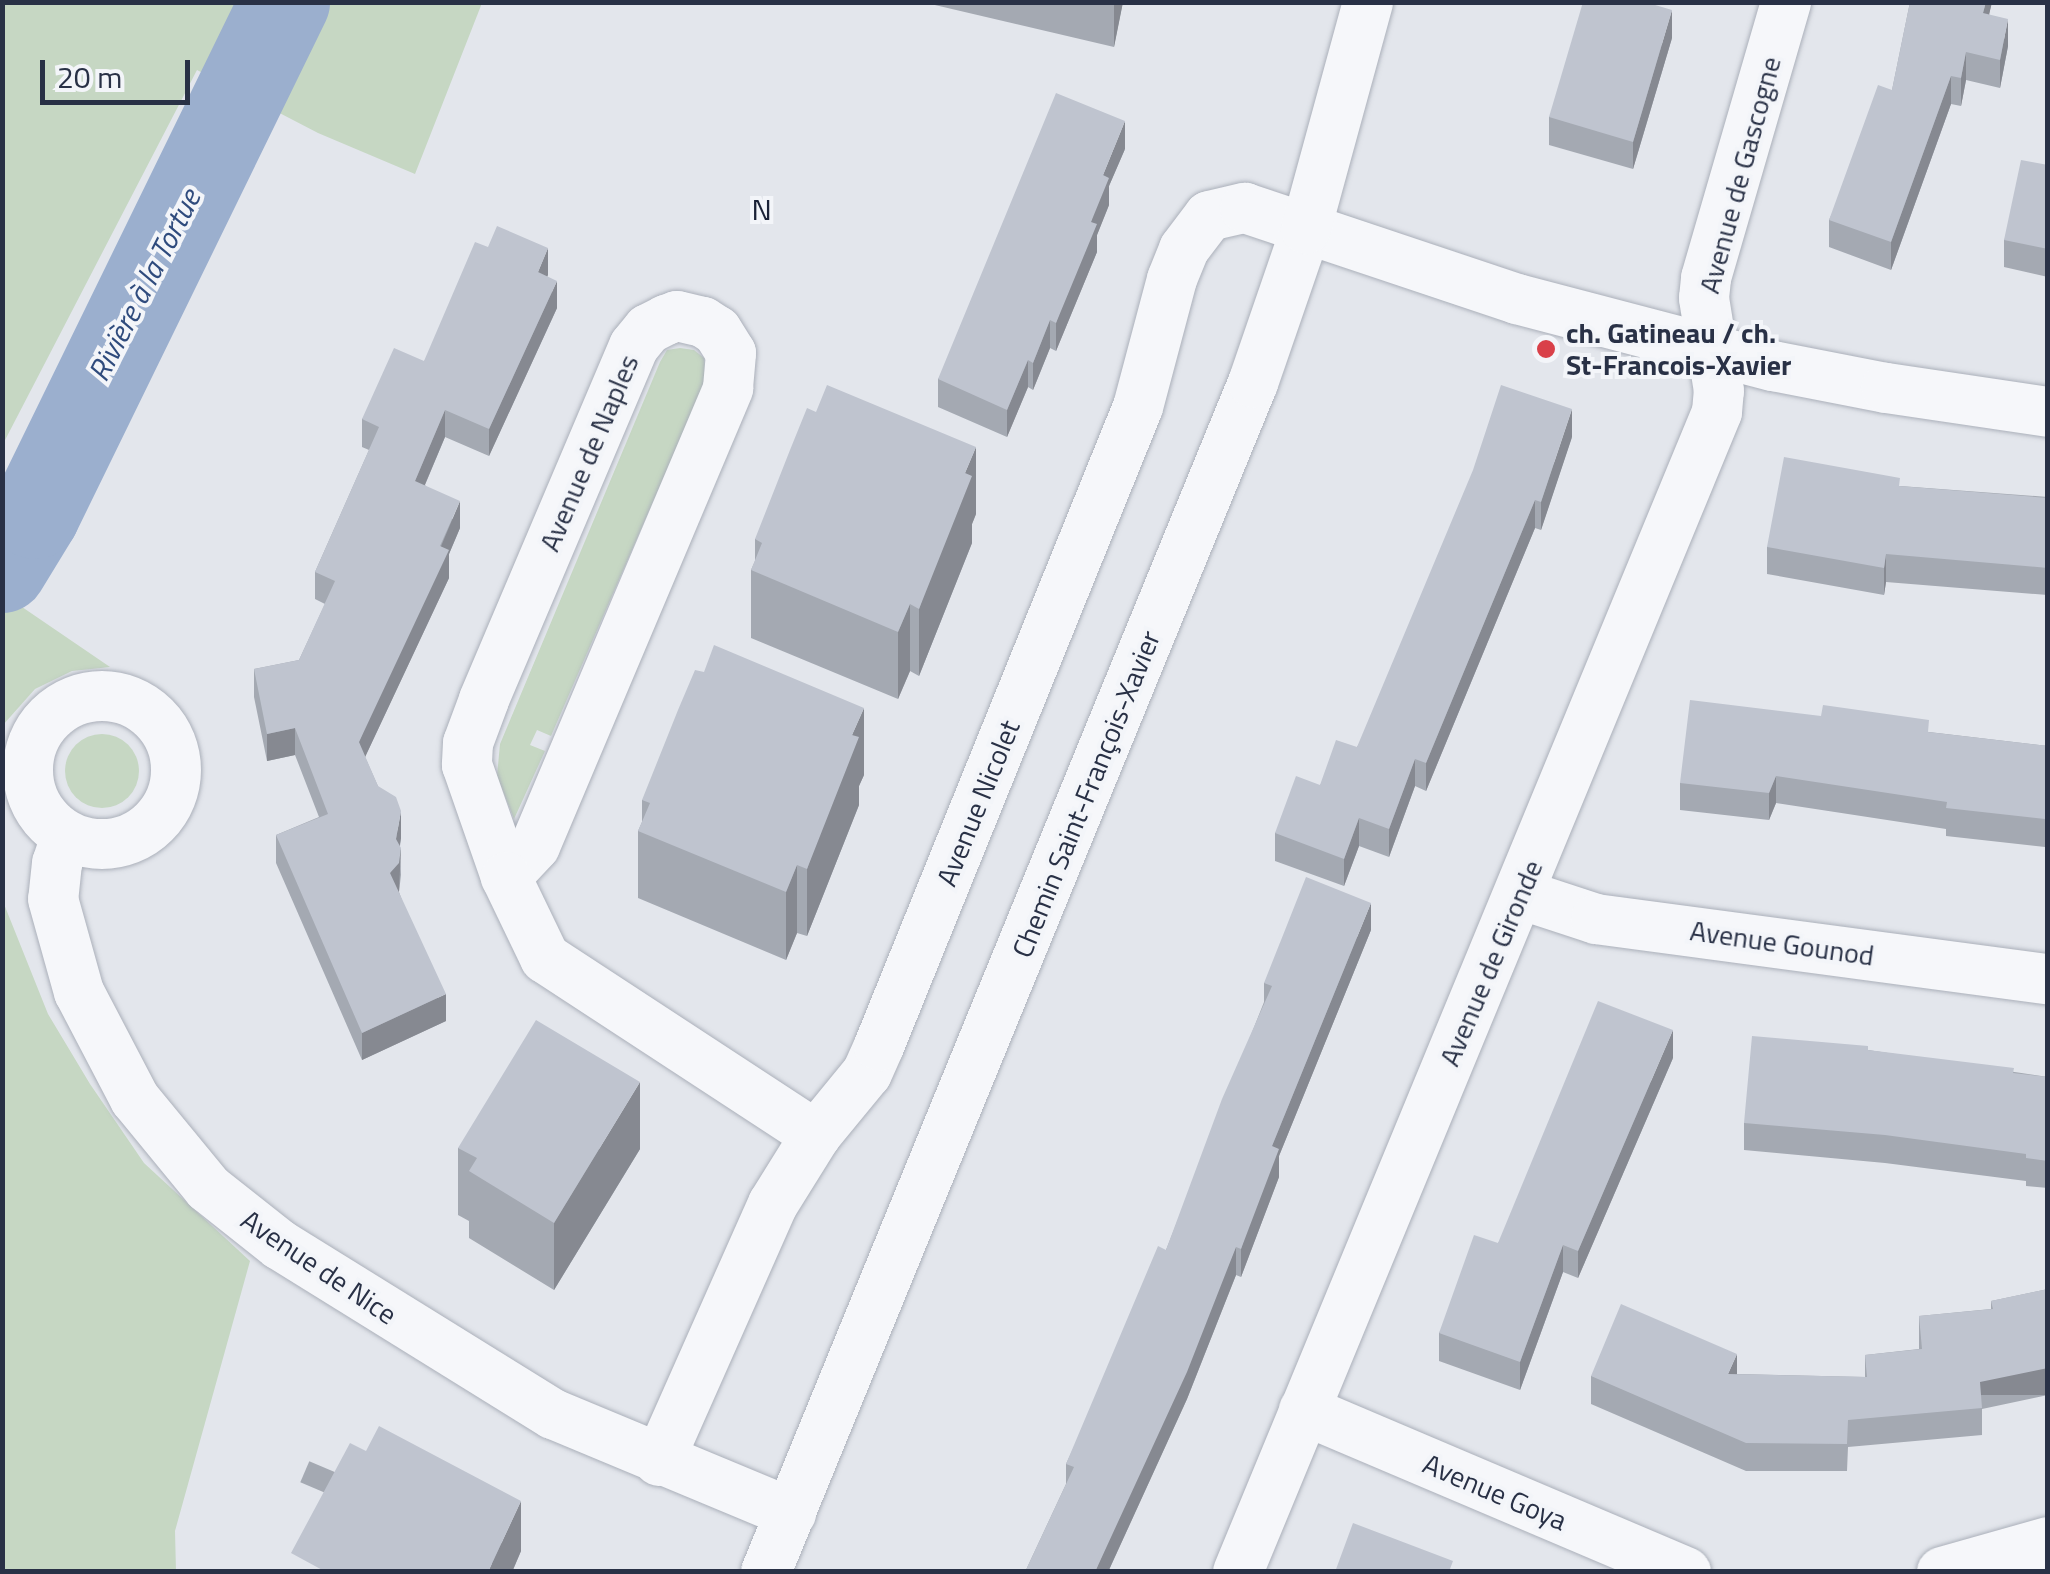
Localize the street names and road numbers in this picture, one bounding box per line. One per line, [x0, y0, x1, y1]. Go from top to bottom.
street label: Avenue de Gascogne [1692, 53, 1788, 297]
street label: Avenue de Naples [532, 350, 646, 556]
street label: Chemin Saint-François-Xavier [1005, 626, 1167, 962]
street label: Avenue Nicolet [929, 715, 1027, 891]
street label: Avenue de Gironde [1432, 855, 1550, 1071]
street label: Avenue Gounod [1688, 913, 1876, 973]
street label: Avenue de Nice [235, 1203, 403, 1331]
street label: Avenue Goya [1418, 1447, 1572, 1537]

